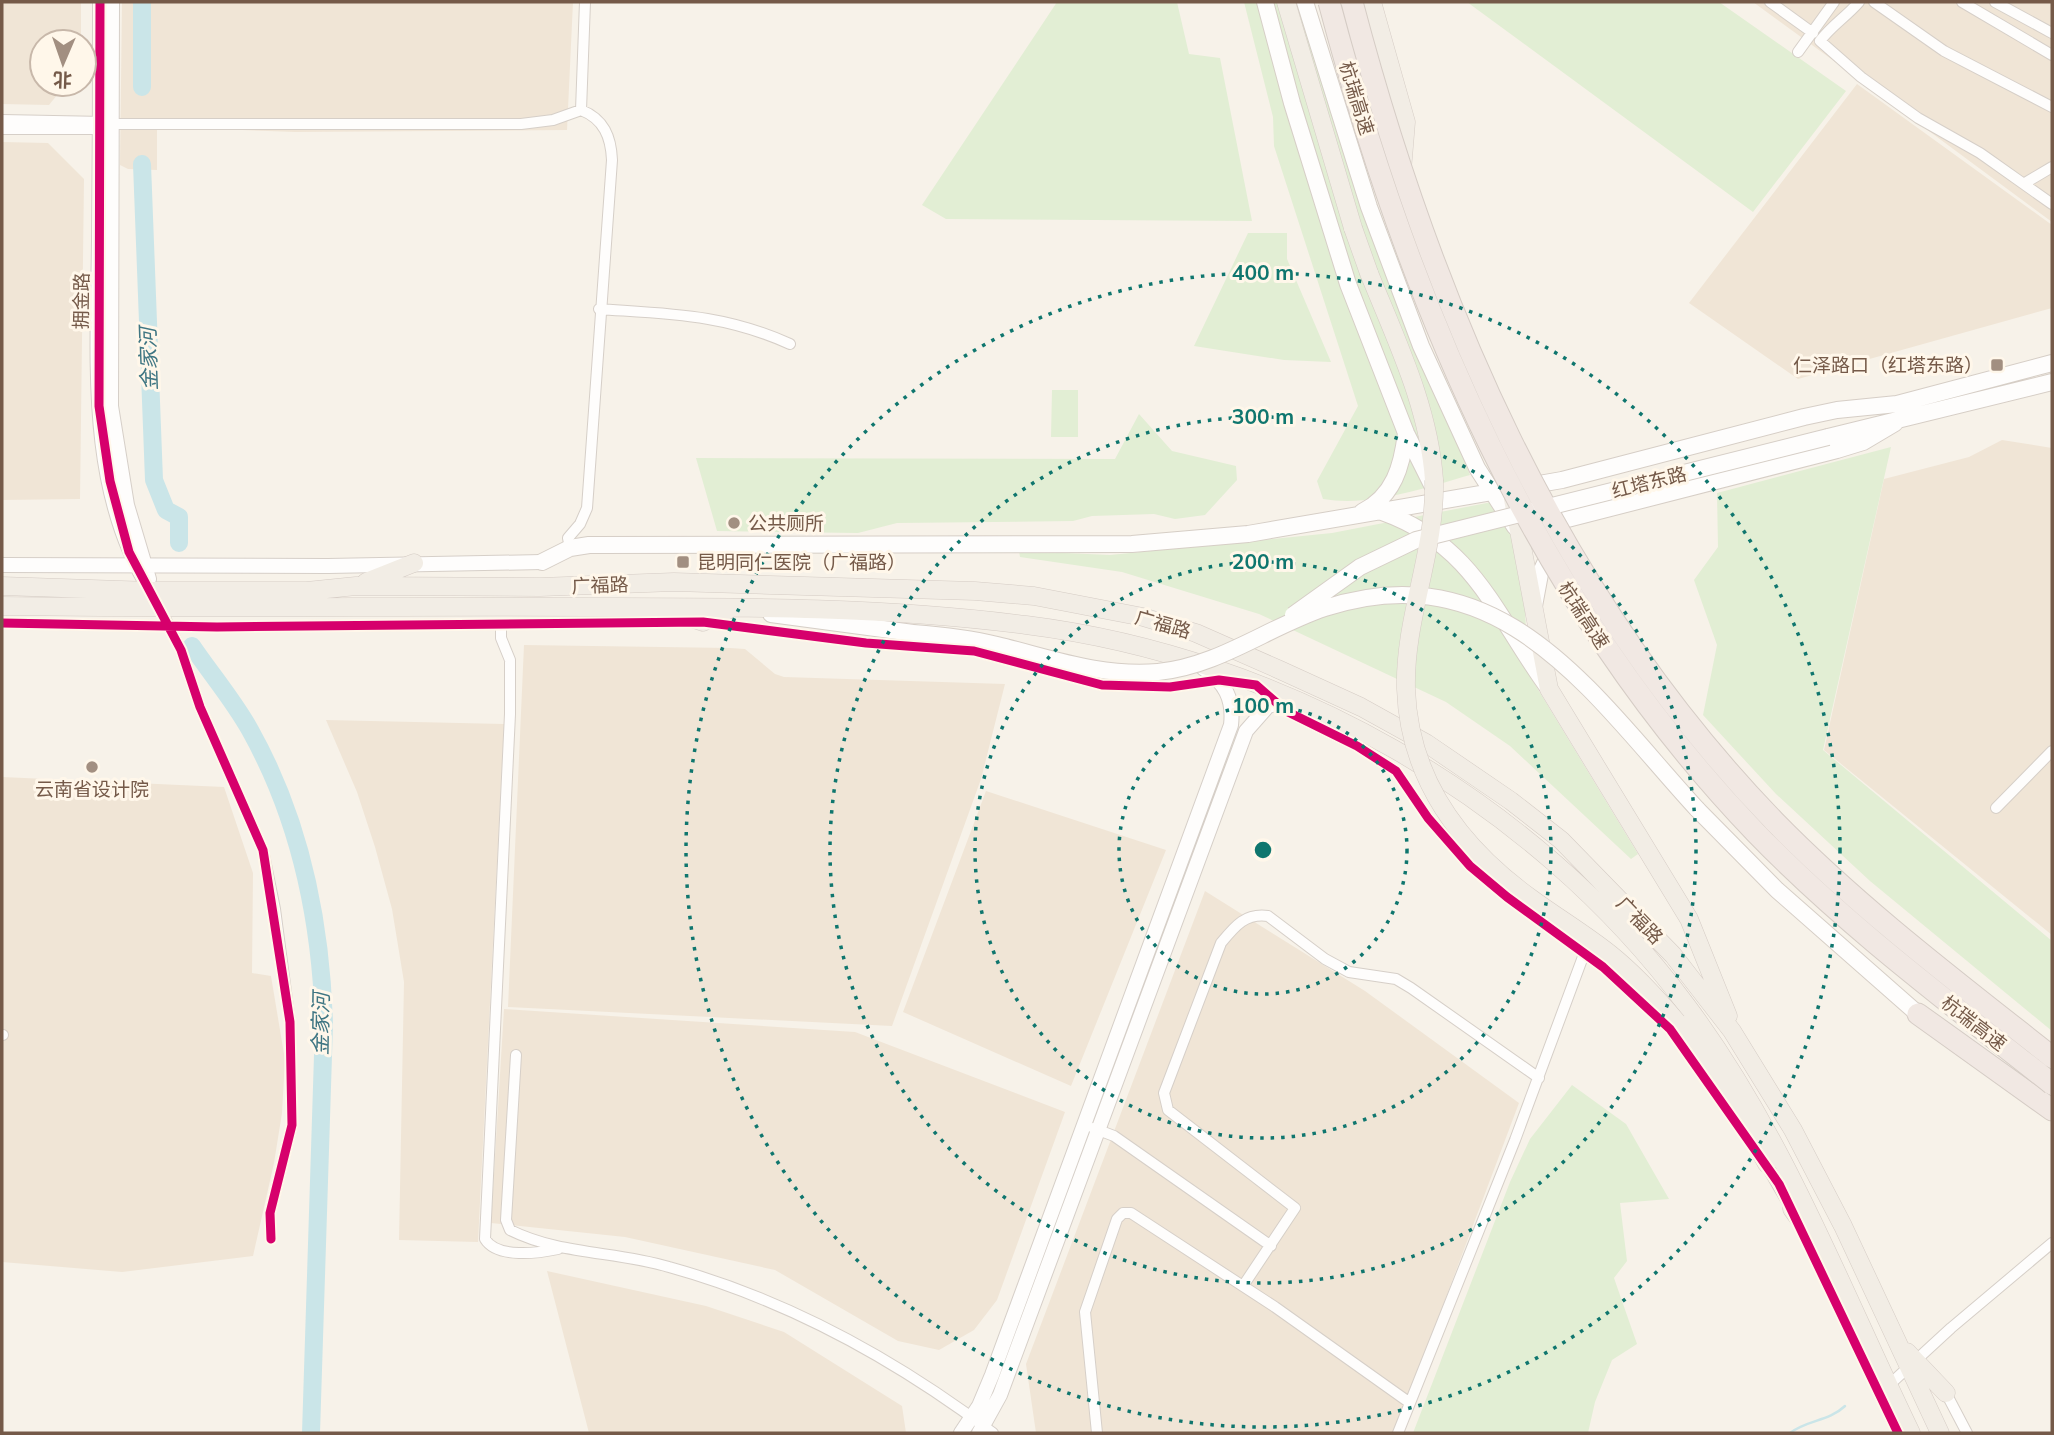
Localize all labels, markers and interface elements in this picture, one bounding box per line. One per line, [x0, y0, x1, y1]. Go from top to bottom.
north arrow [28, 28, 98, 98]
street label: 杭瑞高速 [1334, 58, 1380, 138]
text: 北 [52, 68, 72, 92]
text: 400 m [1232, 259, 1294, 285]
street label: 拥金路 [69, 272, 93, 330]
water label: 金家河 [134, 323, 162, 391]
place label: 仁泽路口（红塔东路） [1793, 353, 1983, 377]
marker: 仁泽路口（红塔东路） [1989, 357, 2005, 373]
text: 300 m [1232, 403, 1294, 429]
street label: 红塔东路 [1609, 461, 1689, 503]
place label: 公共厕所 [748, 511, 824, 535]
marker: 公共厕所 [726, 515, 742, 531]
text: 200 m [1232, 548, 1294, 574]
place label: 昆明同仁医院（广福路） [697, 550, 906, 574]
marker: 昆明同仁医院（广福路） [675, 554, 691, 570]
street label: 广福路 [571, 572, 629, 598]
street label: 杭瑞高速 [1553, 577, 1615, 653]
street label: 广福路 [1132, 605, 1194, 643]
text: 100 m [1232, 692, 1294, 718]
marker: 云南省设计院 [84, 759, 100, 775]
place label: 云南省设计院 [35, 777, 149, 801]
centre of rings [1251, 838, 1275, 862]
street label: 广福路 [1612, 891, 1668, 949]
water label: 金家河 [306, 988, 334, 1056]
street label: 杭瑞高速 [1937, 990, 2011, 1056]

